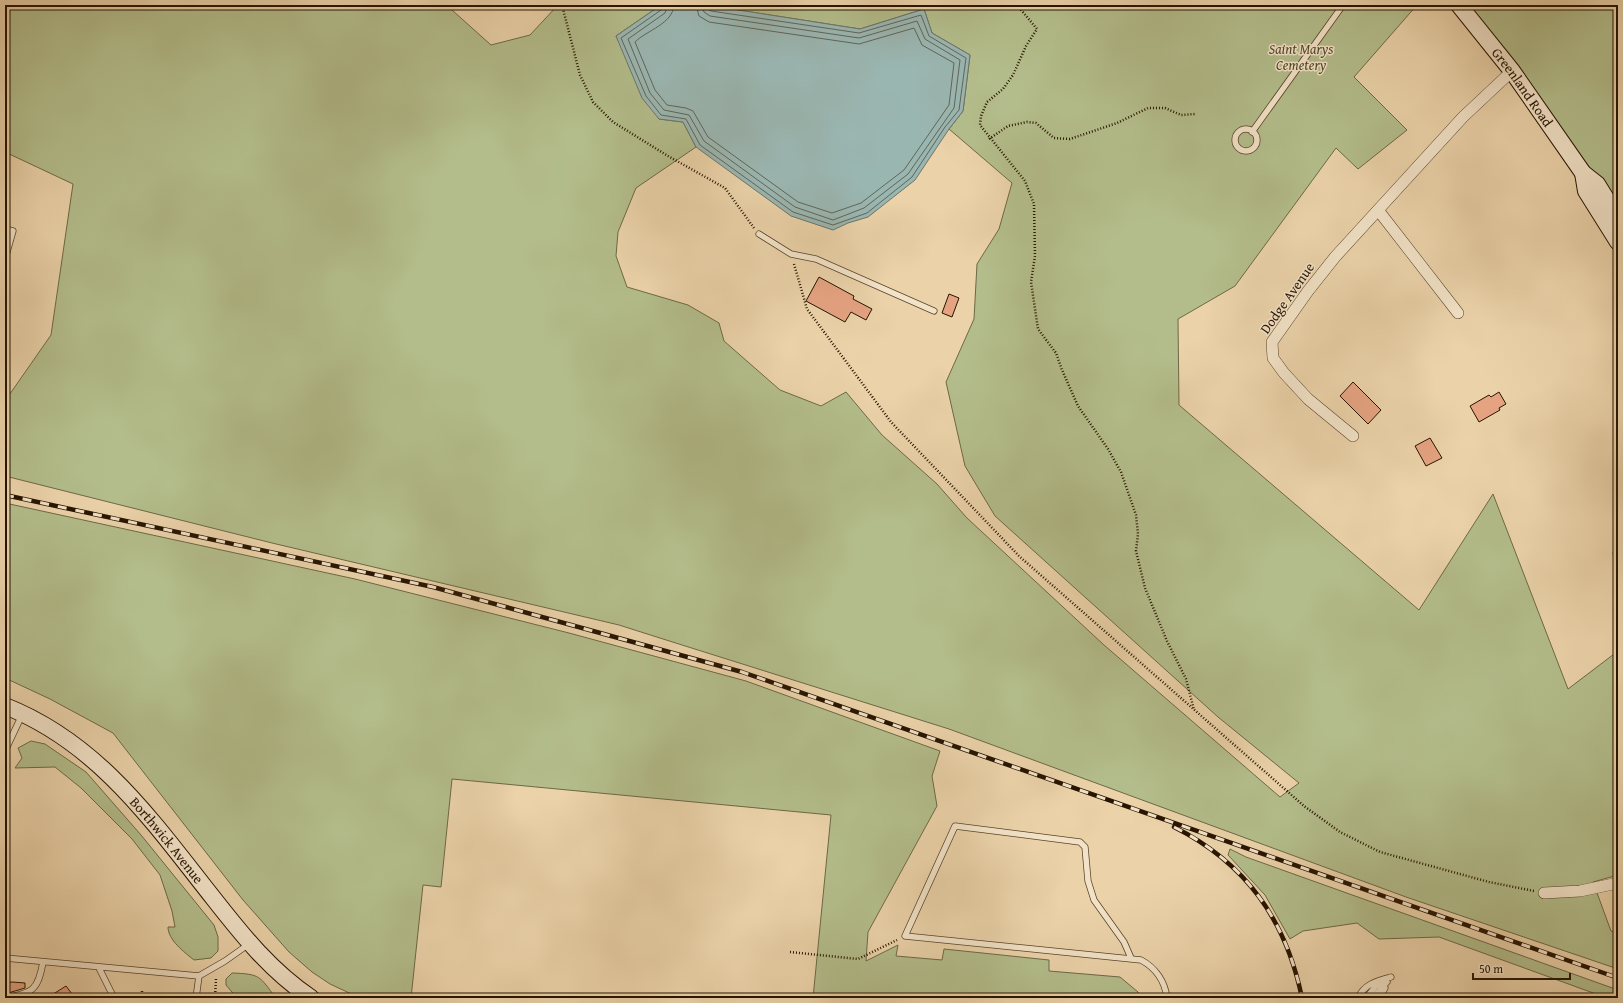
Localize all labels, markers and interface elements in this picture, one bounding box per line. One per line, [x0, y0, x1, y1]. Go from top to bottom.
park label: Saint Marys Cemetery [1269, 39, 1333, 75]
street label: Greenland Road [1487, 43, 1558, 131]
street label: Dodge Avenue [1255, 258, 1319, 338]
street label: Borthwick Avenue [125, 792, 209, 888]
scale bar [1473, 955, 1570, 981]
text: 50 m [1479, 960, 1503, 977]

